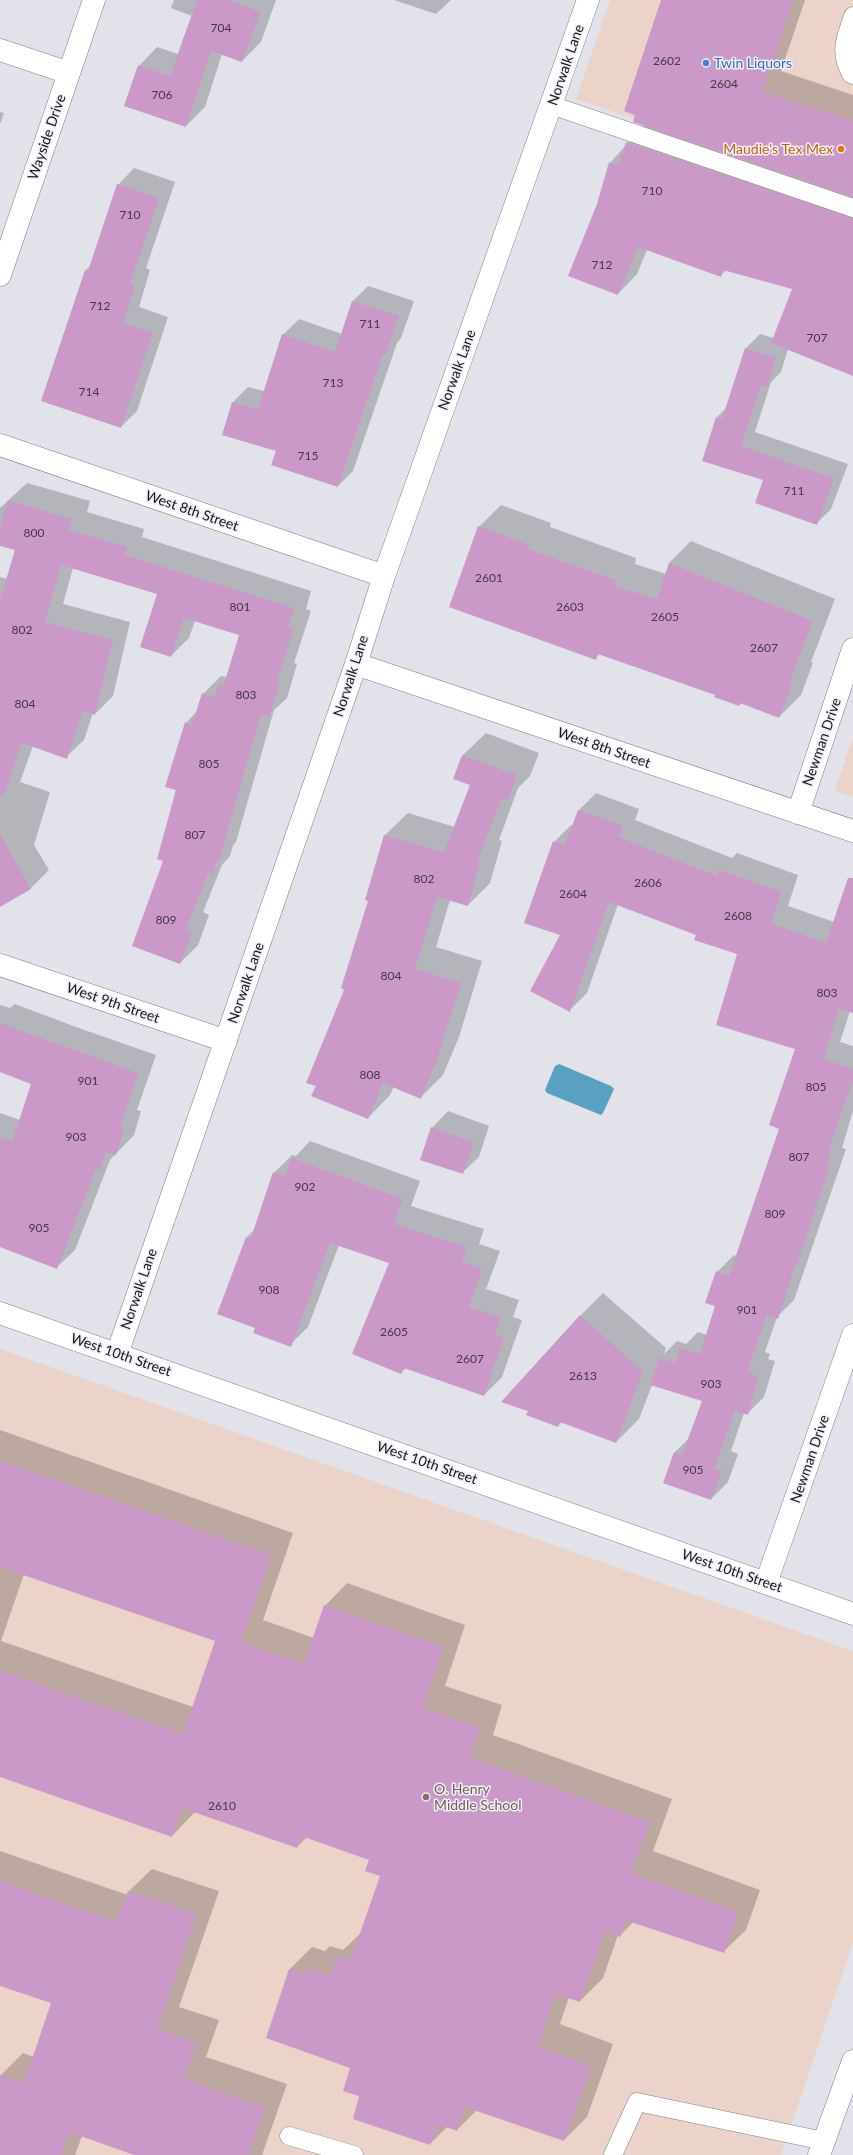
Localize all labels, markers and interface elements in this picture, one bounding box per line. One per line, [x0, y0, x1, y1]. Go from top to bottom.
house number: 704 [211, 21, 231, 35]
street label: Norwalk Lane [544, 22, 588, 108]
house number: 2602 [653, 54, 681, 68]
place label: Twin Liquors [714, 55, 792, 71]
marker: Twin Liquors [701, 58, 711, 68]
house number: 2604 [710, 77, 738, 91]
house number: 706 [152, 88, 172, 102]
street label: Wayside Drive [25, 92, 69, 182]
place label: Maudie's Tex Mex [723, 141, 833, 157]
marker: Maudie's Tex Mex [836, 144, 846, 154]
house number: 710 [642, 184, 662, 198]
house number: 710 [120, 208, 140, 222]
house number: 712 [592, 258, 612, 272]
house number: 712 [90, 299, 110, 313]
house number: 711 [360, 317, 380, 331]
street label: Norwalk Lane [435, 327, 479, 413]
house number: 707 [807, 331, 827, 345]
house number: 713 [323, 376, 343, 390]
house number: 714 [79, 385, 99, 399]
house number: 715 [298, 449, 318, 463]
house number: 711 [784, 484, 804, 498]
street label: West 8th Street [143, 487, 241, 535]
house number: 800 [24, 526, 44, 540]
house number: 2601 [475, 571, 503, 585]
house number: 801 [230, 600, 250, 614]
house number: 2603 [556, 600, 584, 614]
house number: 2605 [651, 610, 679, 624]
house number: 802 [12, 623, 32, 637]
street label: Norwalk Lane [330, 633, 372, 719]
house number: 2607 [750, 641, 778, 655]
house number: 803 [236, 688, 256, 702]
street label: Newman Drive [799, 696, 845, 788]
house number: 804 [15, 697, 35, 711]
street label: West 8th Street [555, 724, 653, 772]
house number: 805 [199, 757, 219, 771]
house number: 807 [185, 828, 205, 842]
house number: 802 [414, 872, 434, 886]
house number: 2606 [634, 876, 662, 890]
house number: 2604 [559, 887, 587, 901]
house number: 2608 [724, 909, 752, 923]
house number: 809 [156, 913, 176, 927]
street label: Norwalk Lane [224, 940, 268, 1026]
house number: 804 [381, 969, 401, 983]
street label: West 9th Street [64, 979, 162, 1027]
house number: 803 [817, 986, 837, 1000]
house number: 808 [360, 1068, 380, 1082]
house number: 901 [78, 1074, 98, 1088]
house number: 805 [806, 1080, 826, 1094]
house number: 903 [66, 1130, 86, 1144]
house number: 807 [789, 1150, 809, 1164]
house number: 902 [295, 1180, 315, 1194]
house number: 809 [765, 1207, 785, 1221]
house number: 905 [29, 1221, 49, 1235]
street label: Norwalk Lane [117, 1246, 161, 1332]
house number: 908 [259, 1283, 279, 1297]
house number: 901 [737, 1303, 757, 1317]
house number: 2605 [380, 1325, 408, 1339]
street label: West 10th Street [68, 1330, 174, 1380]
house number: 2607 [456, 1352, 484, 1366]
house number: 2613 [569, 1369, 597, 1383]
house number: 903 [701, 1377, 721, 1391]
street label: Newman Drive [787, 1413, 833, 1505]
street label: West 10th Street [374, 1438, 480, 1488]
house number: 905 [683, 1463, 703, 1477]
street label: West 10th Street [679, 1546, 785, 1596]
place label: O. Henry Middle School [434, 1781, 521, 1814]
marker: O. Henry Middle School [421, 1792, 431, 1802]
house number: 2610 [208, 1799, 236, 1813]

